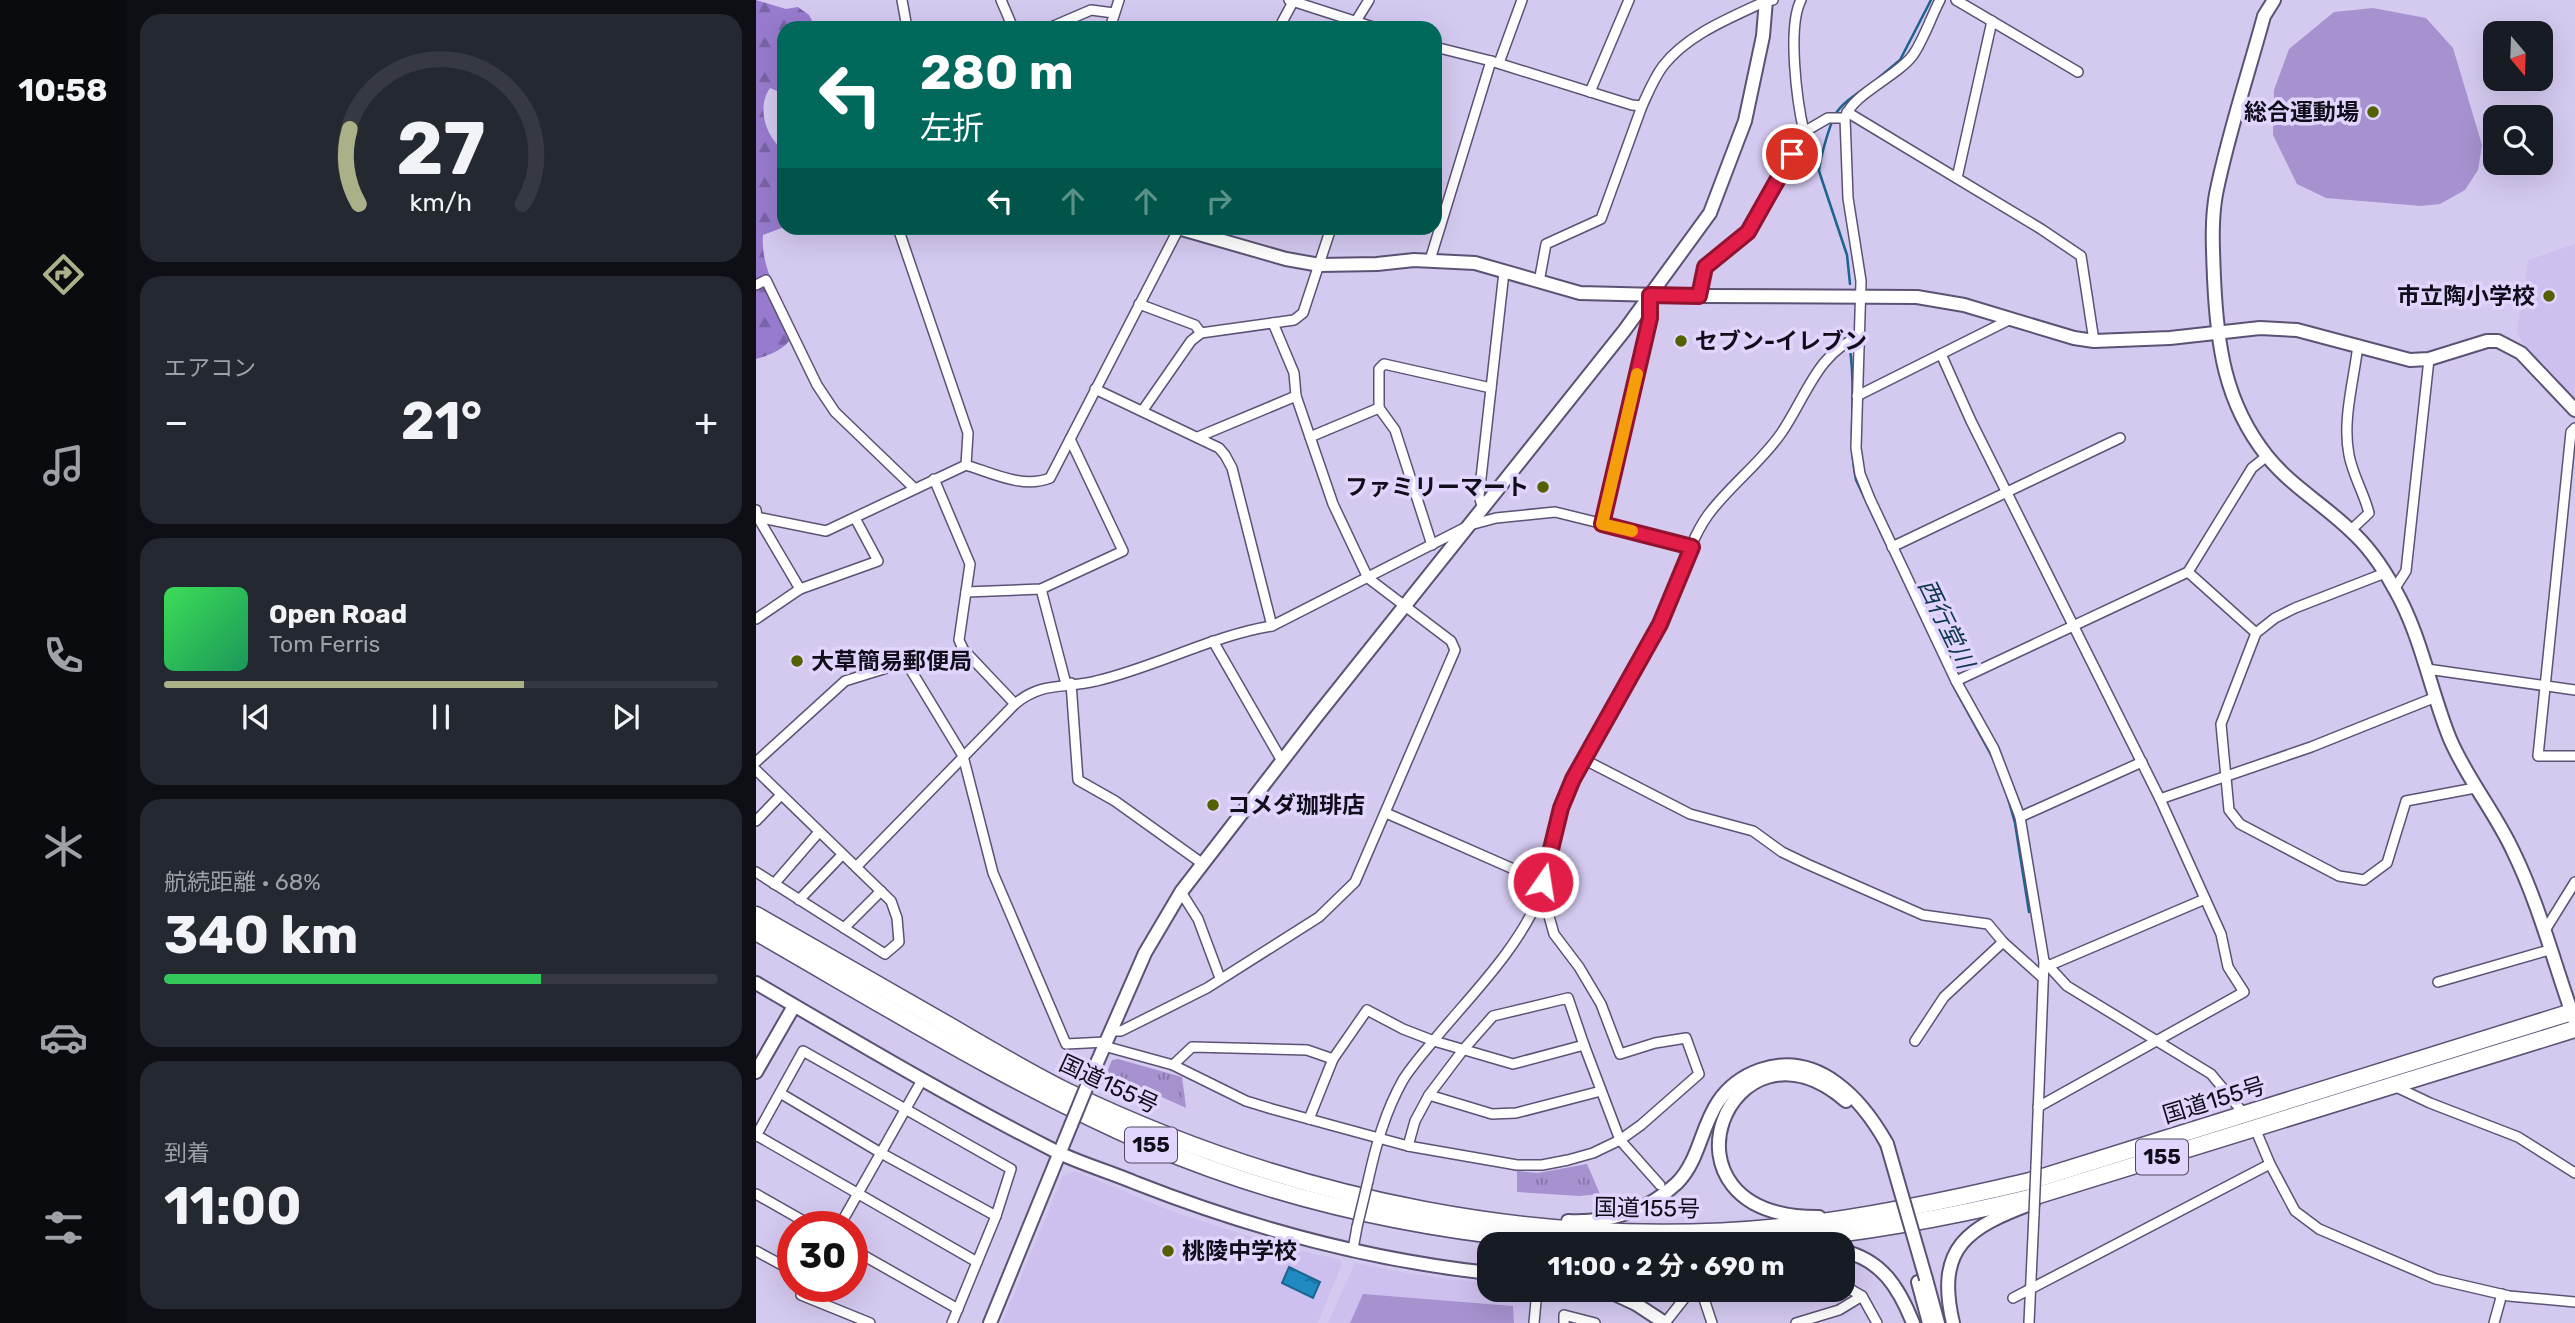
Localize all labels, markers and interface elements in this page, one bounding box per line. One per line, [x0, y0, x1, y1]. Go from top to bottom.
north arrow [2483, 21, 2553, 91]
map controls [2483, 21, 2553, 175]
text: 280 m [920, 43, 1074, 101]
icon: left [805, 49, 896, 140]
text: 10:58 [18, 71, 108, 109]
place label: 総合運動場 [2244, 98, 2359, 126]
marker: 総合運動場 [2365, 104, 2381, 120]
button: search [2483, 105, 2553, 175]
text: 27 [396, 106, 486, 192]
text: 左折 [920, 109, 984, 147]
pin [1762, 124, 1822, 184]
icon: arrive [1773, 135, 1811, 173]
icon: left [981, 182, 1019, 220]
icon: ahead [1054, 182, 1092, 220]
icon: ahead [1127, 182, 1165, 220]
icon: right [1200, 182, 1238, 220]
text: km/h [410, 188, 472, 217]
icon: directions [39, 250, 88, 299]
place label: 市立陶小学校 [2397, 282, 2535, 310]
marker: 市立陶小学校 [2541, 288, 2557, 304]
place label: セブン-イレブン [1695, 327, 1867, 355]
marker: セブン-イレブン [1673, 333, 1689, 349]
text: エアコン [164, 354, 256, 382]
text: 21° [401, 390, 482, 452]
text: − [164, 399, 189, 445]
text: + [694, 399, 718, 445]
icon: music [39, 441, 88, 490]
place label: ファミリーマート [1345, 473, 1529, 501]
marker: ファミリーマート [1535, 479, 1551, 495]
water label: 西行堂川 [1912, 575, 1981, 676]
text: Open Road [269, 599, 407, 630]
text: Tom Ferris [269, 630, 380, 658]
icon: phone [39, 631, 88, 680]
place label: 大草簡易郵便局 [811, 647, 972, 675]
marker: 大草簡易郵便局 [789, 653, 805, 669]
icon: previous [237, 698, 275, 736]
icon: pause [422, 698, 460, 736]
icon: next [607, 698, 645, 736]
place label: コメダ珈琲店 [1227, 791, 1365, 819]
marker: コメダ珈琲店 [1205, 797, 1221, 813]
icon: climate [39, 822, 88, 871]
position arrow [1506, 845, 1580, 919]
text: 航続距離 · 68% [164, 868, 321, 896]
text: 340 km [164, 904, 358, 966]
icon: car [39, 1013, 88, 1062]
street label: 国道155号 [1055, 1049, 1163, 1119]
street label: 国道155号 [2159, 1071, 2269, 1129]
road number: 155 [1125, 1128, 1177, 1162]
text: 到着 [164, 1139, 210, 1167]
road number: 155 [2136, 1140, 2188, 1174]
text: 11:00 [164, 1175, 302, 1237]
street label: 国道155号 [1594, 1193, 1700, 1223]
icon: filters [39, 1203, 88, 1252]
speed limit sign: 30 [777, 1211, 868, 1302]
place label: 桃陵中学校 [1182, 1237, 1297, 1265]
marker: 桃陵中学校 [1160, 1243, 1176, 1259]
text: 11:00 · 2 分 · 690 m [1547, 1251, 1785, 1282]

